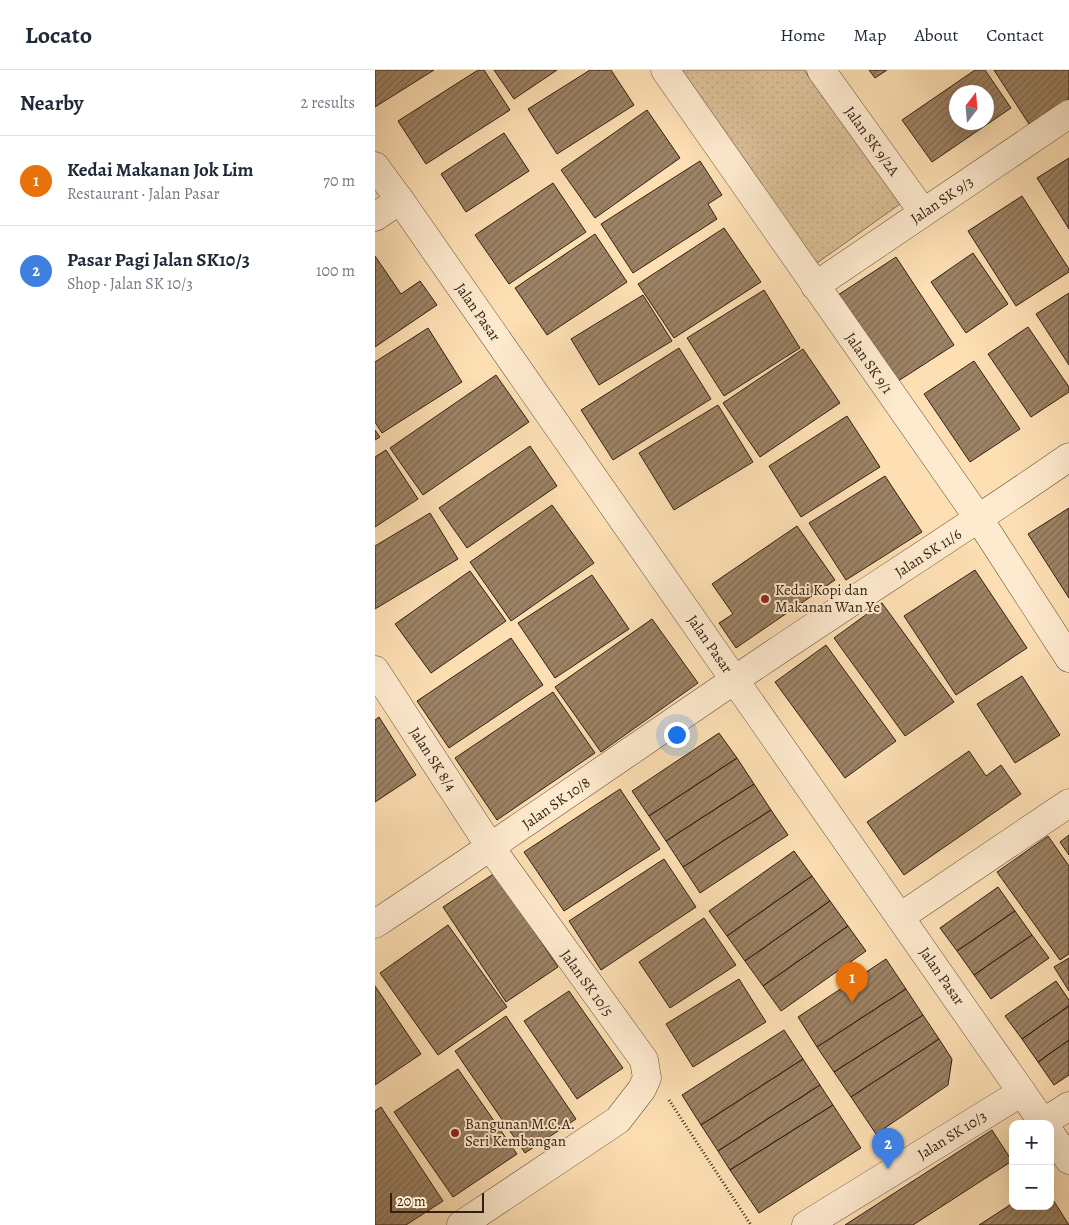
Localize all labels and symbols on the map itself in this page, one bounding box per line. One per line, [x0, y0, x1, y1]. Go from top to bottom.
north arrow [949, 85, 994, 130]
street label: Jalan SK 9/2A [840, 102, 904, 180]
street label: Jalan SK 9/3 [907, 172, 977, 228]
street label: Jalan Pasar [451, 279, 506, 345]
street label: Jalan SK 9/1 [841, 328, 897, 398]
street label: Jalan SK 11/6 [891, 524, 965, 582]
place label: Kedai Kopi dan Makanan Wan Ye [775, 580, 881, 617]
marker: Kedai Kopi dan Makanan Wan Ye [759, 593, 771, 605]
street label: Jalan Pasar [683, 611, 738, 677]
your location [664, 722, 690, 748]
street label: Jalan SK 8/4 [405, 723, 461, 795]
street label: Jalan SK 10/8 [518, 772, 594, 834]
street label: Jalan Pasar [915, 943, 970, 1009]
street label: Jalan SK 10/5 [556, 946, 618, 1020]
pin: 1 [836, 962, 868, 1003]
street label: Jalan SK 10/3 [914, 1106, 990, 1164]
place label: Bangunan M.C.A. Seri Kembangan [465, 1114, 575, 1151]
marker: Bangunan M.C.A. Seri Kembangan [449, 1127, 461, 1139]
pin: 2 [872, 1128, 904, 1169]
scale bar [390, 1190, 484, 1213]

